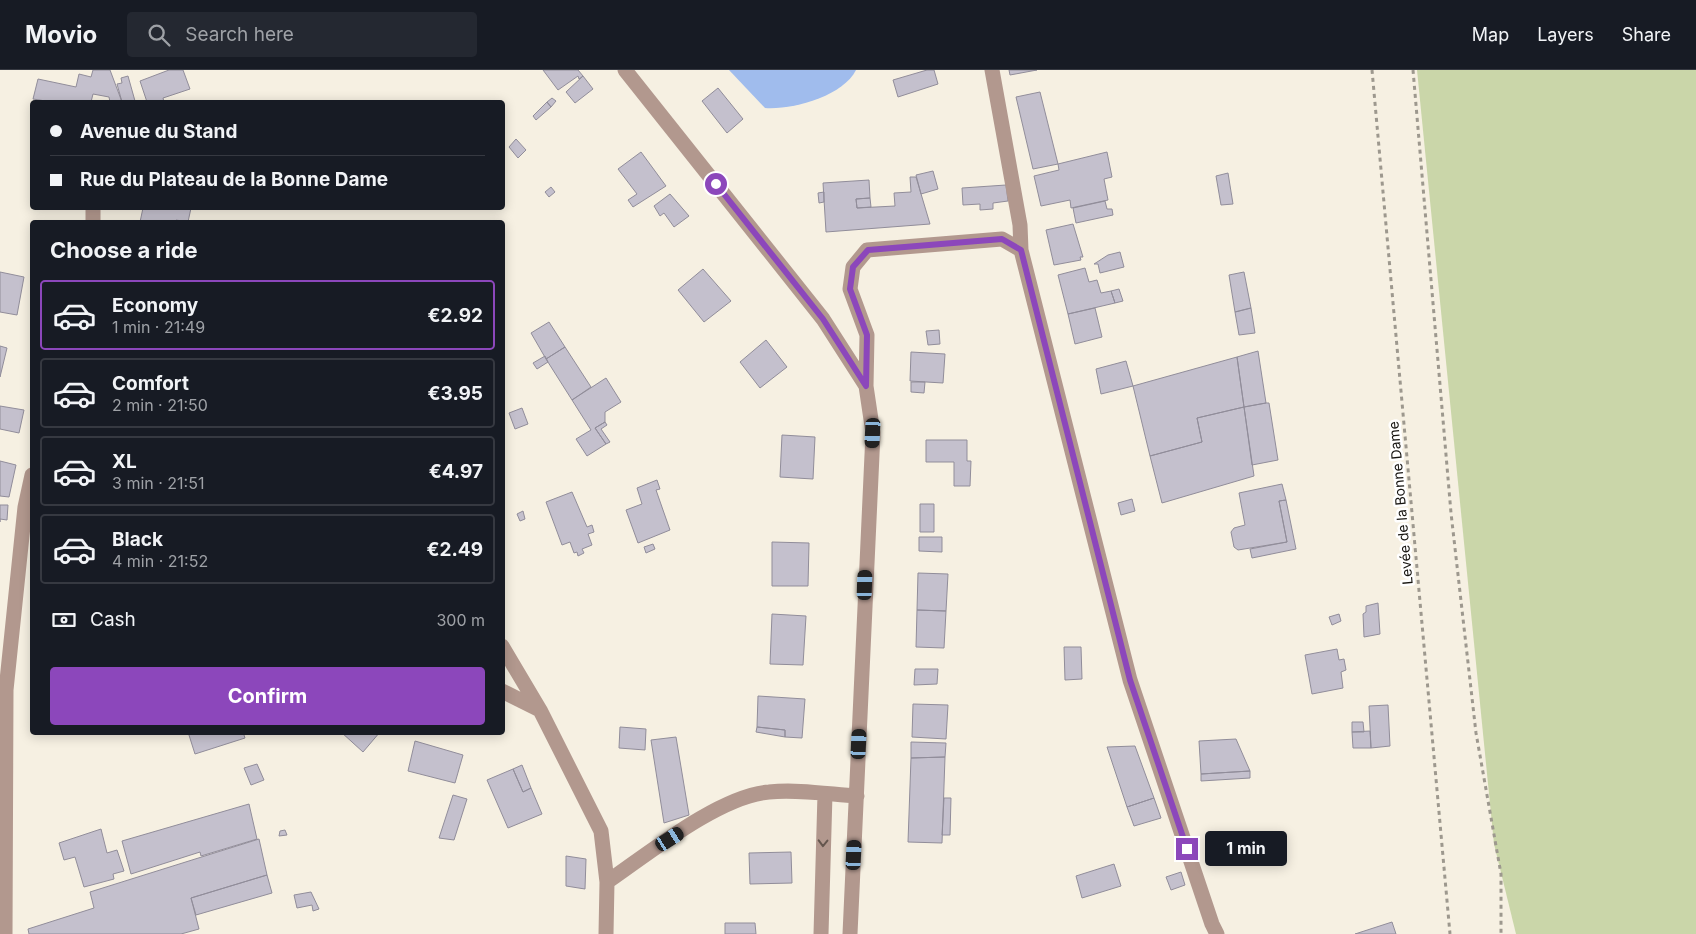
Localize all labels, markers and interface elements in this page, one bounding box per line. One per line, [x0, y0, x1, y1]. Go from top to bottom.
search box [127, 12, 477, 57]
text: Movio [25, 20, 97, 49]
icon: search [145, 21, 173, 49]
text: Search here [185, 23, 294, 46]
text: Map [1472, 24, 1509, 45]
text: Layers [1537, 24, 1594, 45]
text: Share [1622, 24, 1671, 45]
text: Avenue du Stand [80, 120, 237, 143]
text: Rue du Plateau de la Bonne Dame [80, 168, 388, 191]
route start [705, 173, 727, 195]
text: Choose a ride [50, 237, 198, 263]
icon: car [52, 293, 97, 338]
text: Economy [112, 294, 198, 317]
text: €2.92 [428, 304, 483, 327]
text: 1 min · 21:49 [112, 317, 205, 337]
icon: car [52, 371, 97, 416]
text: Comfort [112, 372, 189, 395]
text: €3.95 [428, 382, 483, 405]
text: 2 min · 21:50 [112, 395, 208, 415]
car [864, 418, 881, 448]
street label: Levée de la Bonne Dame [1384, 421, 1416, 585]
icon: car [52, 449, 97, 494]
text: XL [112, 450, 137, 473]
text: €4.97 [429, 460, 483, 483]
text: 3 min · 21:51 [112, 473, 204, 493]
icon: car [52, 527, 97, 572]
text: Black [112, 528, 163, 551]
text: €2.49 [426, 538, 483, 561]
text: 4 min · 21:52 [112, 551, 208, 571]
car [856, 570, 873, 600]
icon: cash [50, 606, 78, 634]
text: Cash [90, 608, 136, 631]
text: 300 m [436, 610, 485, 630]
button: Confirm [50, 667, 485, 725]
car [850, 729, 867, 759]
car [653, 825, 686, 853]
callout: 1 min [1204, 832, 1287, 866]
route end [1176, 838, 1198, 860]
text: 1 min [1226, 838, 1266, 858]
one-way arrow [818, 839, 829, 847]
car [845, 840, 862, 870]

